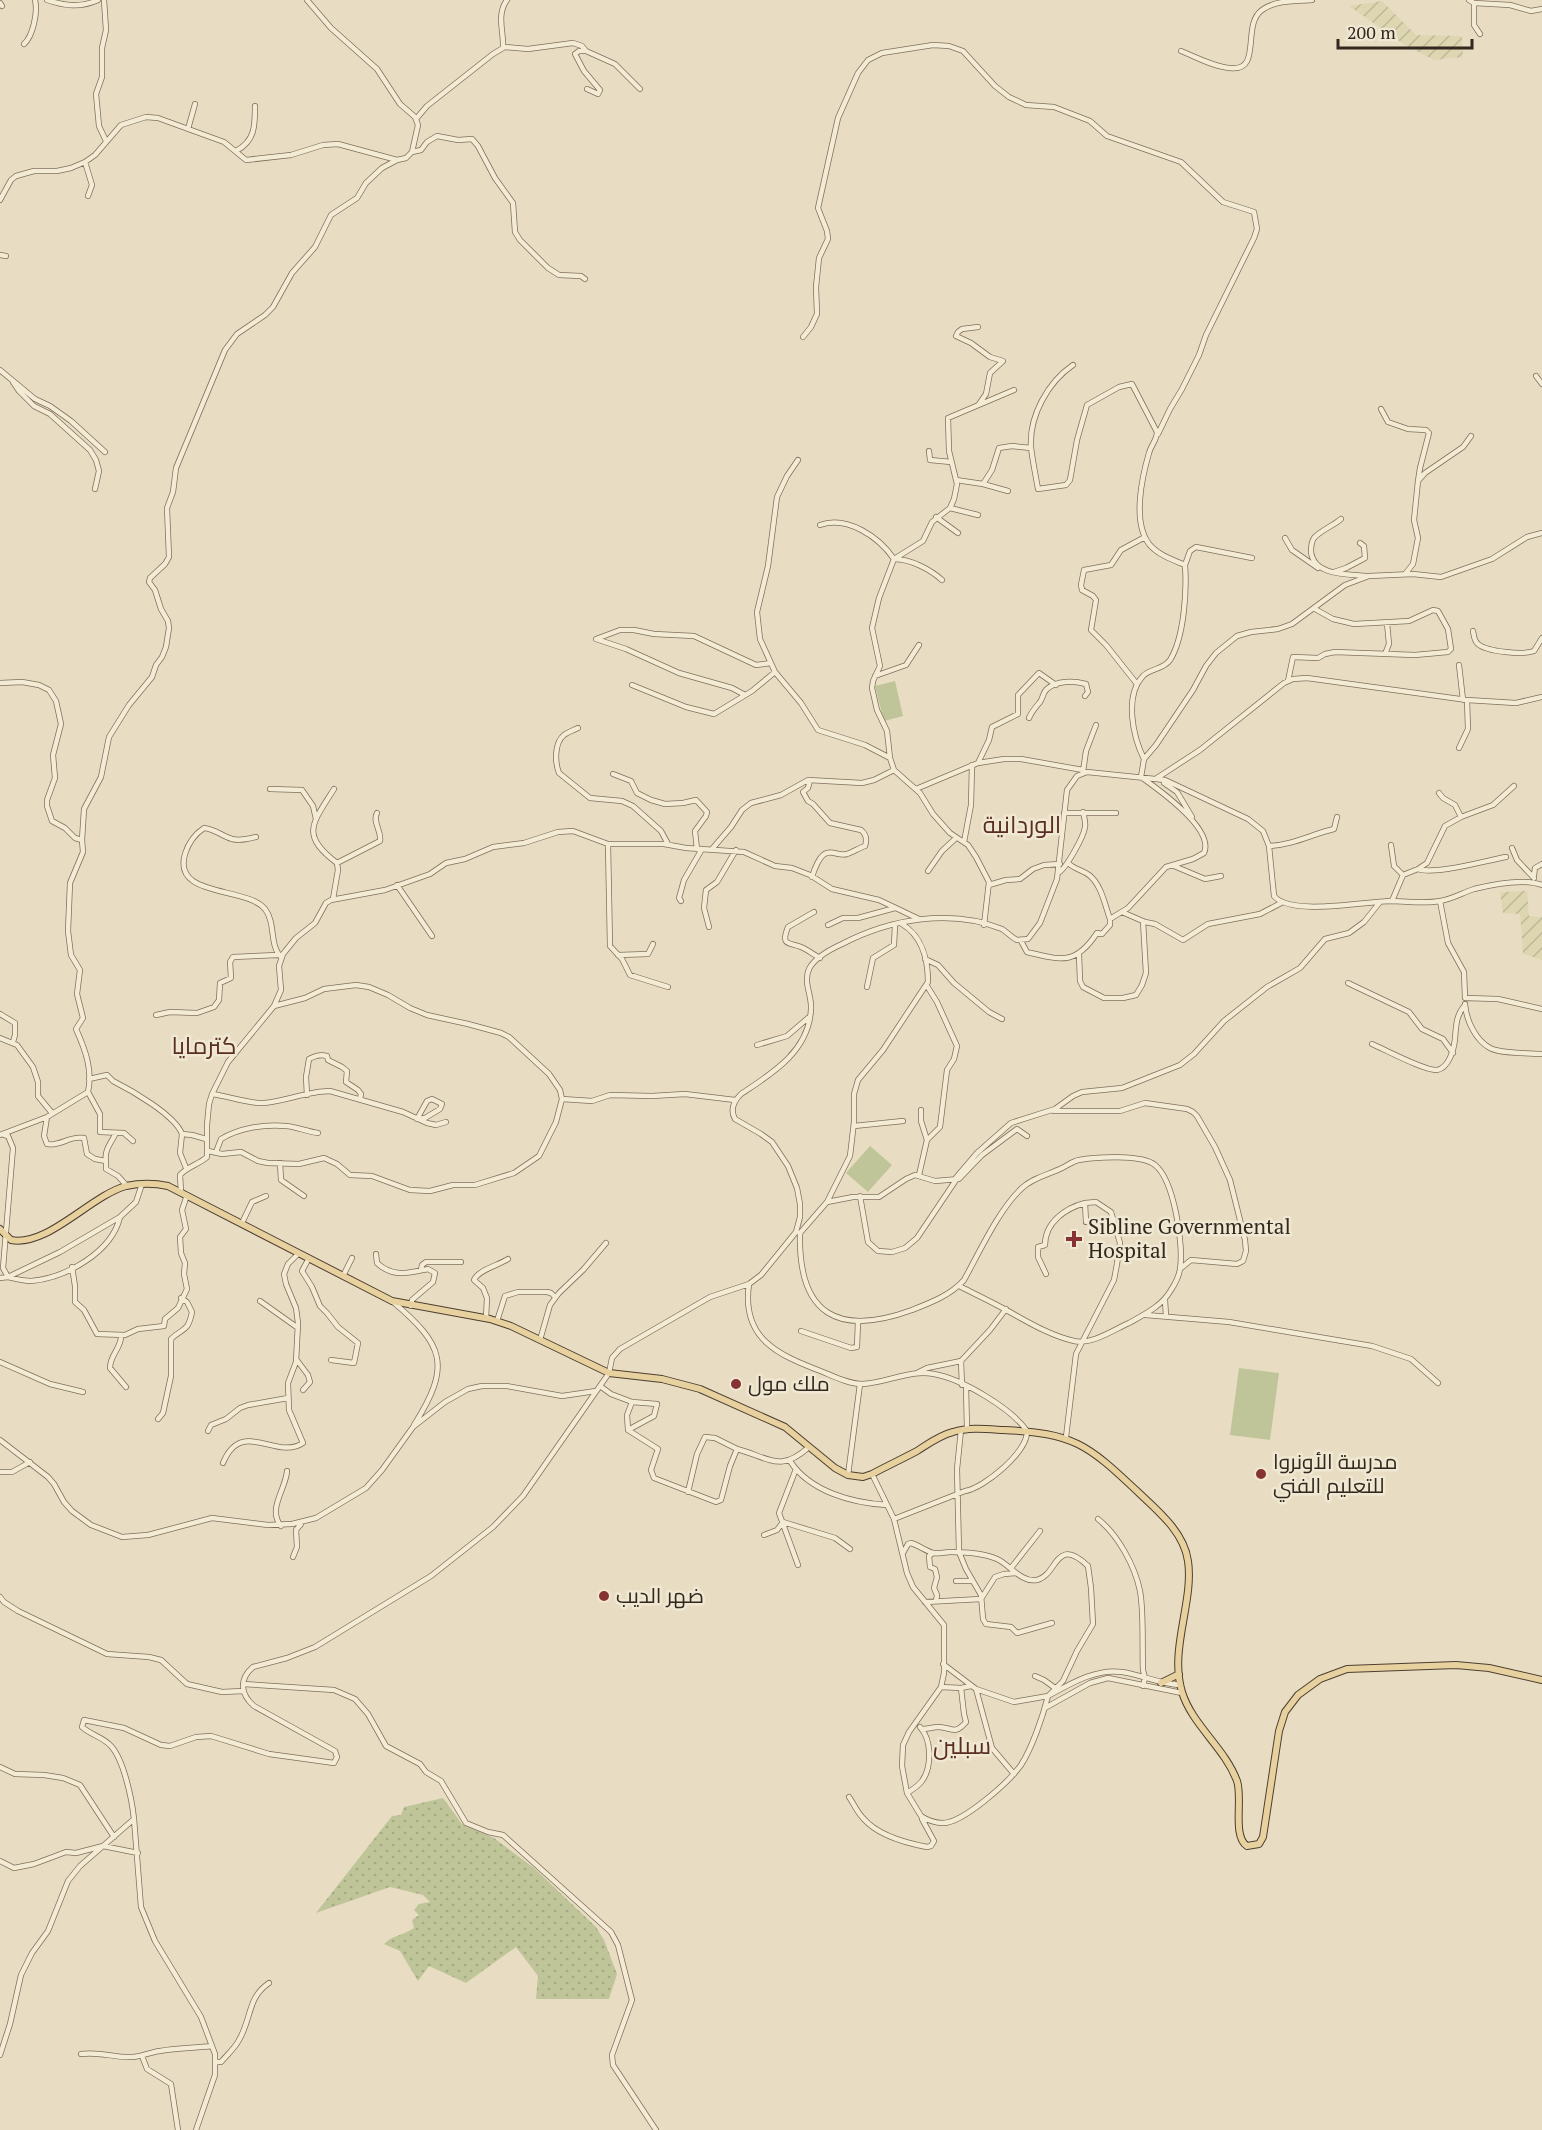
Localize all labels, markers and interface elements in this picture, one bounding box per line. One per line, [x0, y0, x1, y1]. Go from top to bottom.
scale bar [1338, 12, 1472, 50]
text: 200 m [1347, 20, 1396, 44]
district label: الوردانية [983, 808, 1061, 840]
district label: كترمايا [171, 1029, 237, 1061]
place label: Sibline Governmental Hospital [1088, 1212, 1291, 1264]
marker: Sibline Governmental Hospital [1065, 1230, 1083, 1248]
place label: ملك مول [748, 1369, 830, 1397]
marker: ملك مول [729, 1377, 743, 1391]
place label: مدرسة الأونروا للتعليم الفني [1273, 1447, 1397, 1502]
marker: مدرسة الأونروا للتعليم الفني [1254, 1467, 1268, 1481]
place label: ضهر الديب [616, 1581, 704, 1609]
marker: ضهر الديب [597, 1589, 611, 1603]
district label: سبلين [933, 1729, 991, 1761]

